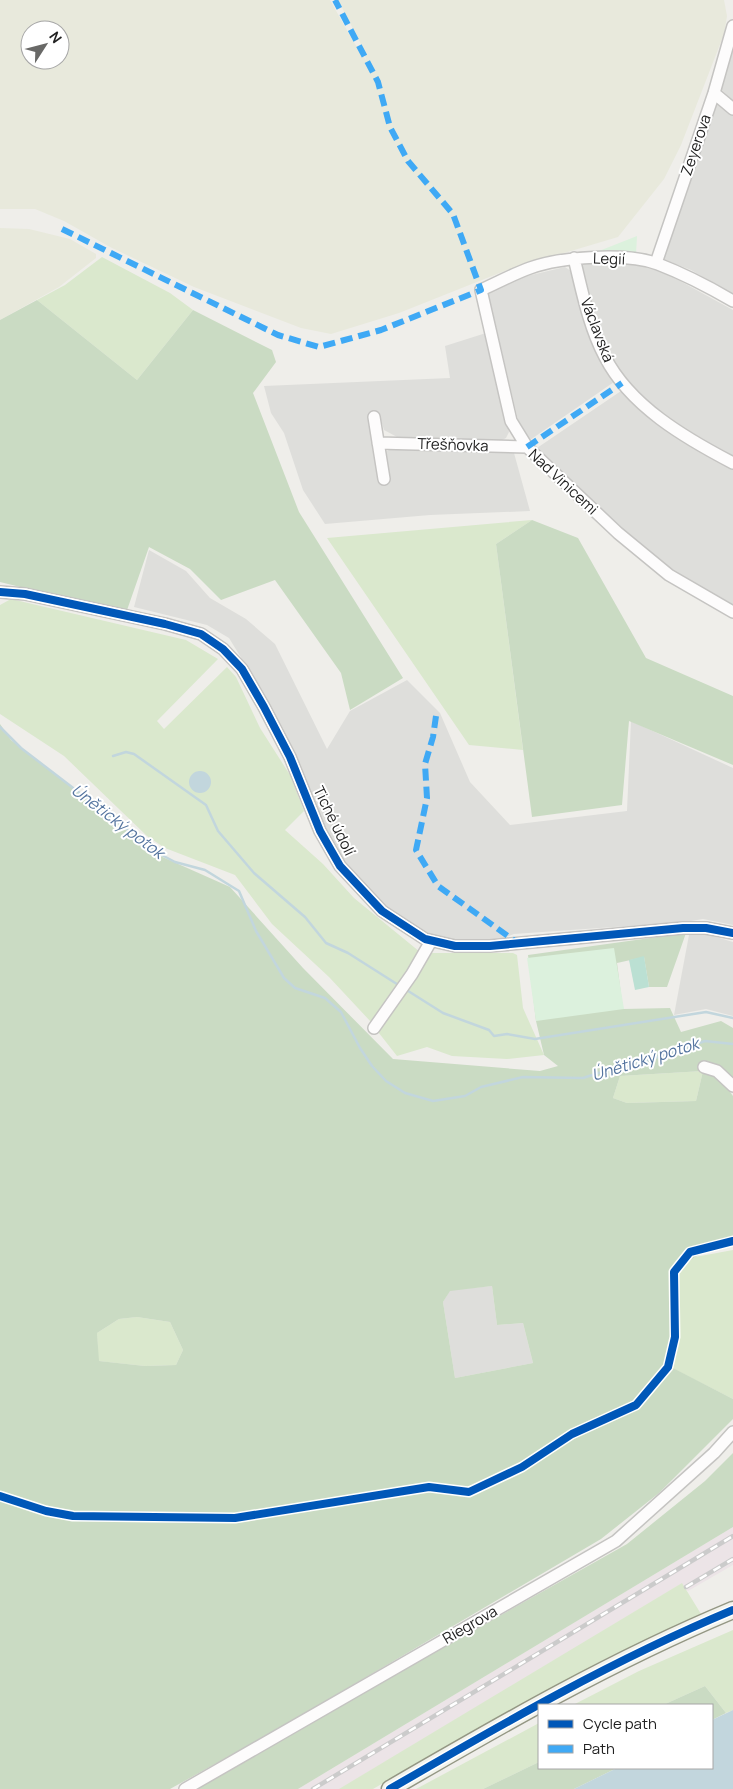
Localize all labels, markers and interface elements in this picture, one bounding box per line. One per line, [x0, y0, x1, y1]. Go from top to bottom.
north arrow [20, 20, 70, 70]
text: N [45, 27, 67, 47]
street label: Zeyerova [675, 111, 716, 178]
street label: Legií [593, 247, 626, 270]
street label: Václavská [576, 295, 619, 365]
street label: Třešňovka [417, 433, 489, 456]
street label: Nad Vinicemi [524, 444, 603, 519]
water label: Únětický potok [67, 779, 171, 864]
street label: Tiché údolí [309, 782, 361, 860]
water label: Únětický potok [589, 1032, 703, 1086]
street label: Riegrova [439, 1600, 501, 1649]
legend [538, 1704, 713, 1769]
text: Cycle path [583, 1713, 657, 1734]
text: Path [583, 1738, 615, 1759]

